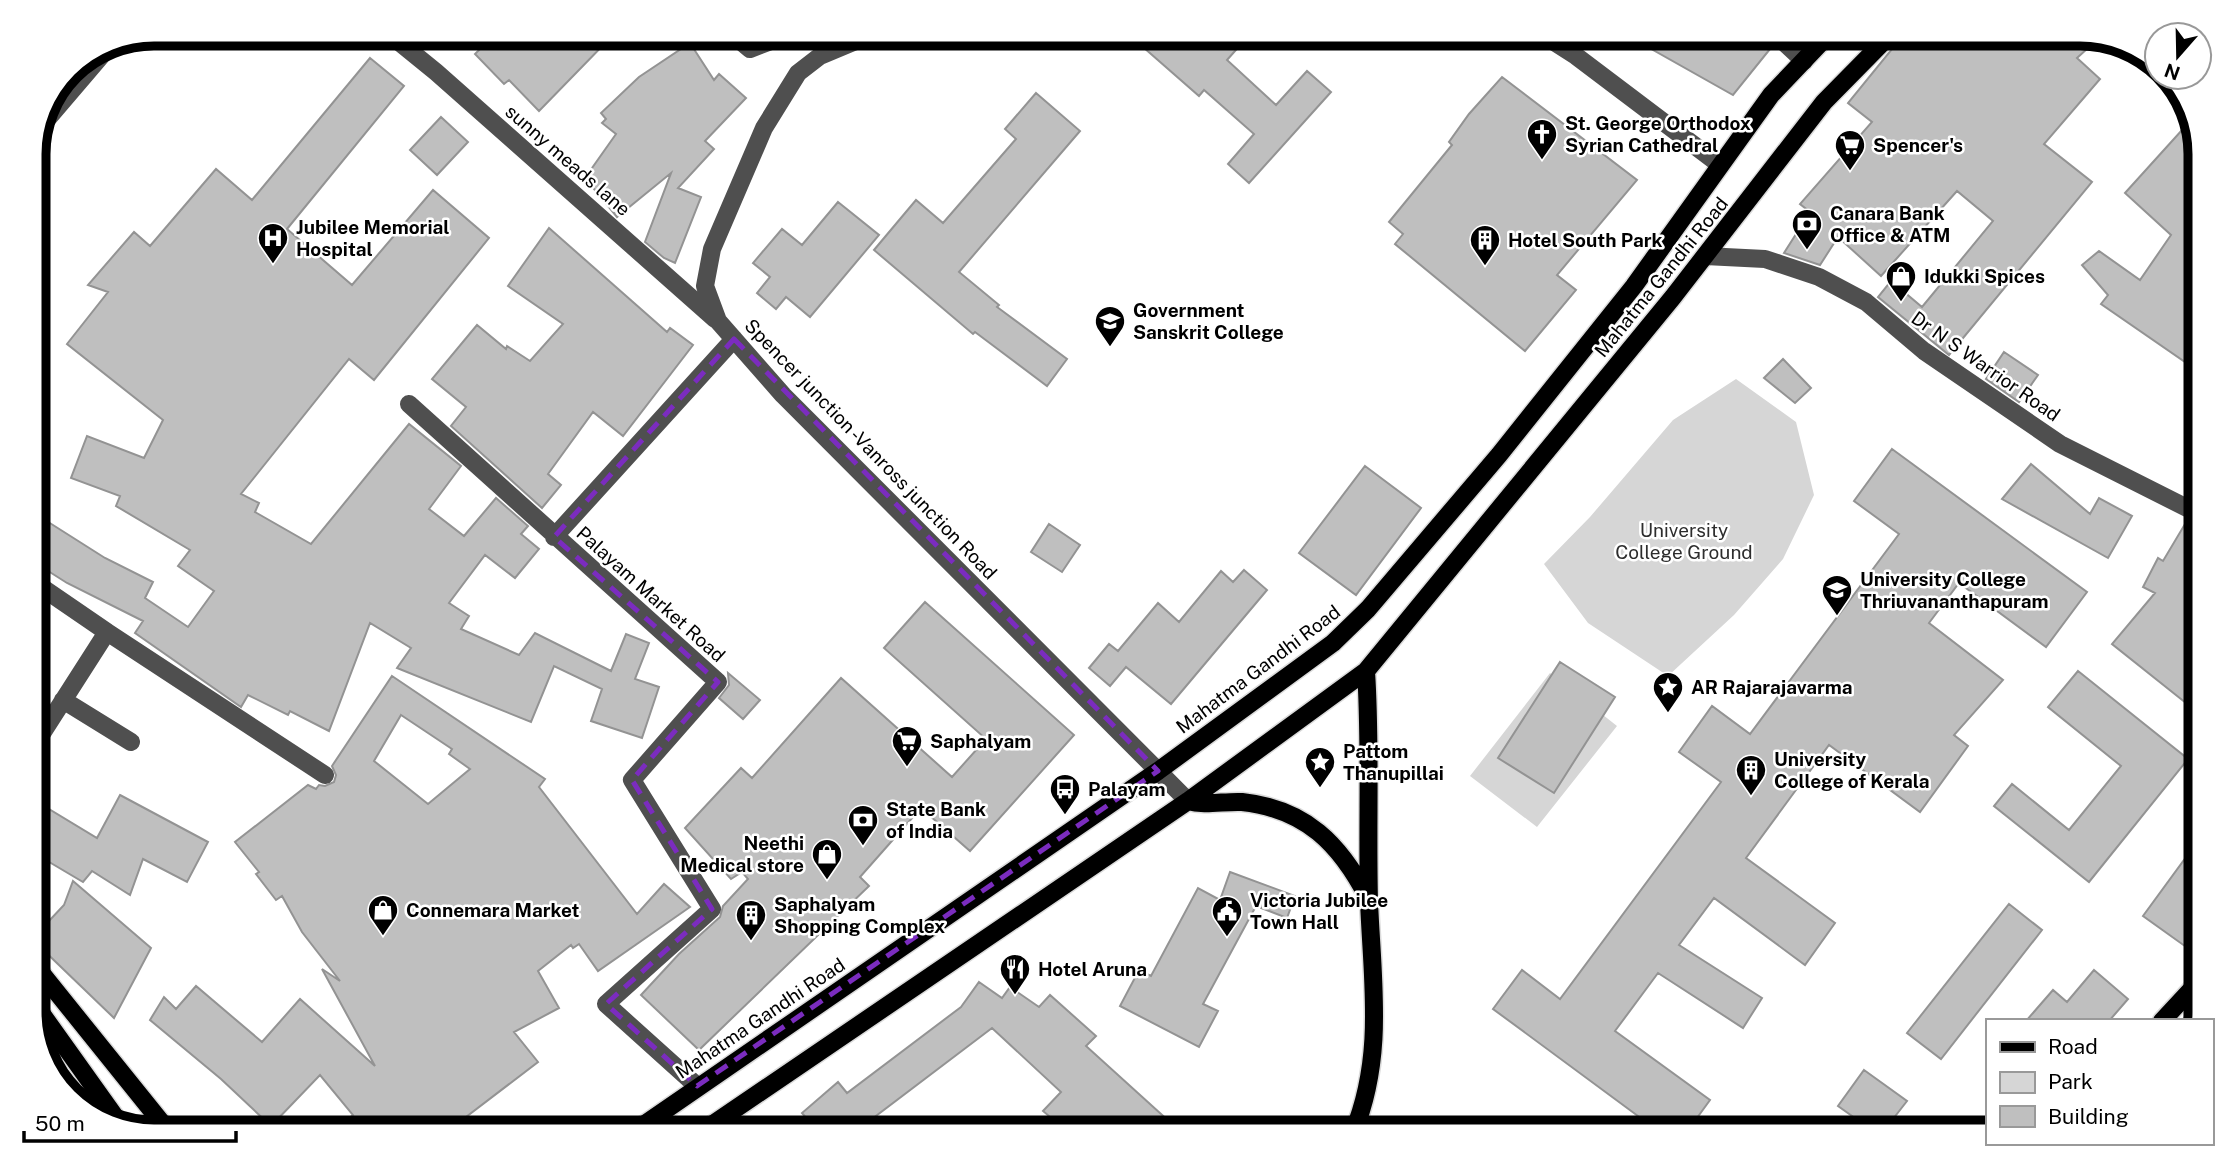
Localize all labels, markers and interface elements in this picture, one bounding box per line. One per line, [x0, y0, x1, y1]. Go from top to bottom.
north arrow [2143, 21, 2213, 91]
text: N [2161, 59, 2183, 85]
street label: sunny meads lane [501, 100, 635, 220]
place label: St. George Orthodox Syrian Cathedral [1565, 112, 1751, 156]
church icon: St. George Orthodox Syrian Cathedral [1525, 117, 1559, 161]
supermarket icon: Spencer's [1833, 128, 1867, 172]
place label: Spencer's [1873, 134, 1963, 156]
street label: Mahatma Gandhi Road [1590, 193, 1732, 361]
place label: Canara Bank Office & ATM [1830, 202, 1950, 246]
bank icon: Canara Bank Office & ATM [1790, 207, 1824, 251]
place label: Jubilee Memorial Hospital [296, 216, 450, 260]
hospital icon: Jubilee Memorial Hospital [256, 221, 290, 265]
building icon: Hotel South Park [1468, 223, 1502, 267]
place label: Hotel South Park [1508, 229, 1663, 251]
shop icon: Idukki Spices [1884, 259, 1918, 303]
place label: Idukki Spices [1924, 265, 2045, 287]
place label: Government Sanskrit College [1133, 299, 1284, 343]
school or university icon: Government Sanskrit College [1093, 304, 1127, 348]
street label: Dr N S Warrior Road [1908, 306, 2064, 426]
street label: Spencer junction -Vanross junction Road [740, 314, 1002, 584]
park label: University College Ground [1615, 519, 1753, 563]
street label: Palayam Market Road [572, 522, 730, 666]
place label: University College Thriuvananthapuram [1860, 568, 2048, 612]
school or university icon: University College Thriuvananthapuram [1820, 573, 1854, 617]
street label: Mahatma Gandhi Road [1172, 600, 1344, 738]
place icon: AR Rajarajavarma [1651, 670, 1685, 714]
place label: AR Rajarajavarma [1691, 676, 1852, 698]
supermarket icon: Saphalyam [890, 724, 924, 768]
place label: Saphalyam [930, 730, 1031, 752]
place label: Pattom Thanupillai [1343, 740, 1444, 784]
place icon: Pattom Thanupillai [1303, 745, 1337, 789]
place label: University College of Kerala [1774, 748, 1930, 792]
building icon: University College of Kerala [1734, 753, 1768, 797]
bus stop icon: Palayam [1048, 772, 1082, 816]
place label: Palayam [1088, 778, 1166, 800]
place label: State Bank of India [886, 798, 986, 842]
bank icon: State Bank of India [846, 803, 880, 847]
place label: Neethi Medical store [680, 832, 804, 876]
shop icon: Neethi Medical store [810, 837, 844, 881]
place label: Victoria Jubilee Town Hall [1250, 889, 1388, 933]
shop icon: Connemara Market [366, 893, 400, 937]
place label: Saphalyam Shopping Complex [774, 893, 945, 937]
public building icon: Victoria Jubilee Town Hall [1210, 894, 1244, 938]
building icon: Saphalyam Shopping Complex [734, 898, 768, 942]
place label: Connemara Market [406, 899, 580, 921]
restaurant icon: Hotel Aruna [998, 952, 1032, 996]
street label: Mahatma Gandhi Road [671, 953, 849, 1083]
place label: Hotel Aruna [1038, 958, 1147, 980]
legend [1986, 1019, 2213, 1145]
text: Road [2048, 1034, 2098, 1059]
text: Park [2048, 1069, 2093, 1094]
scale bar [24, 1100, 236, 1144]
text: Building [2048, 1104, 2129, 1129]
text: 50 m [35, 1111, 85, 1136]

